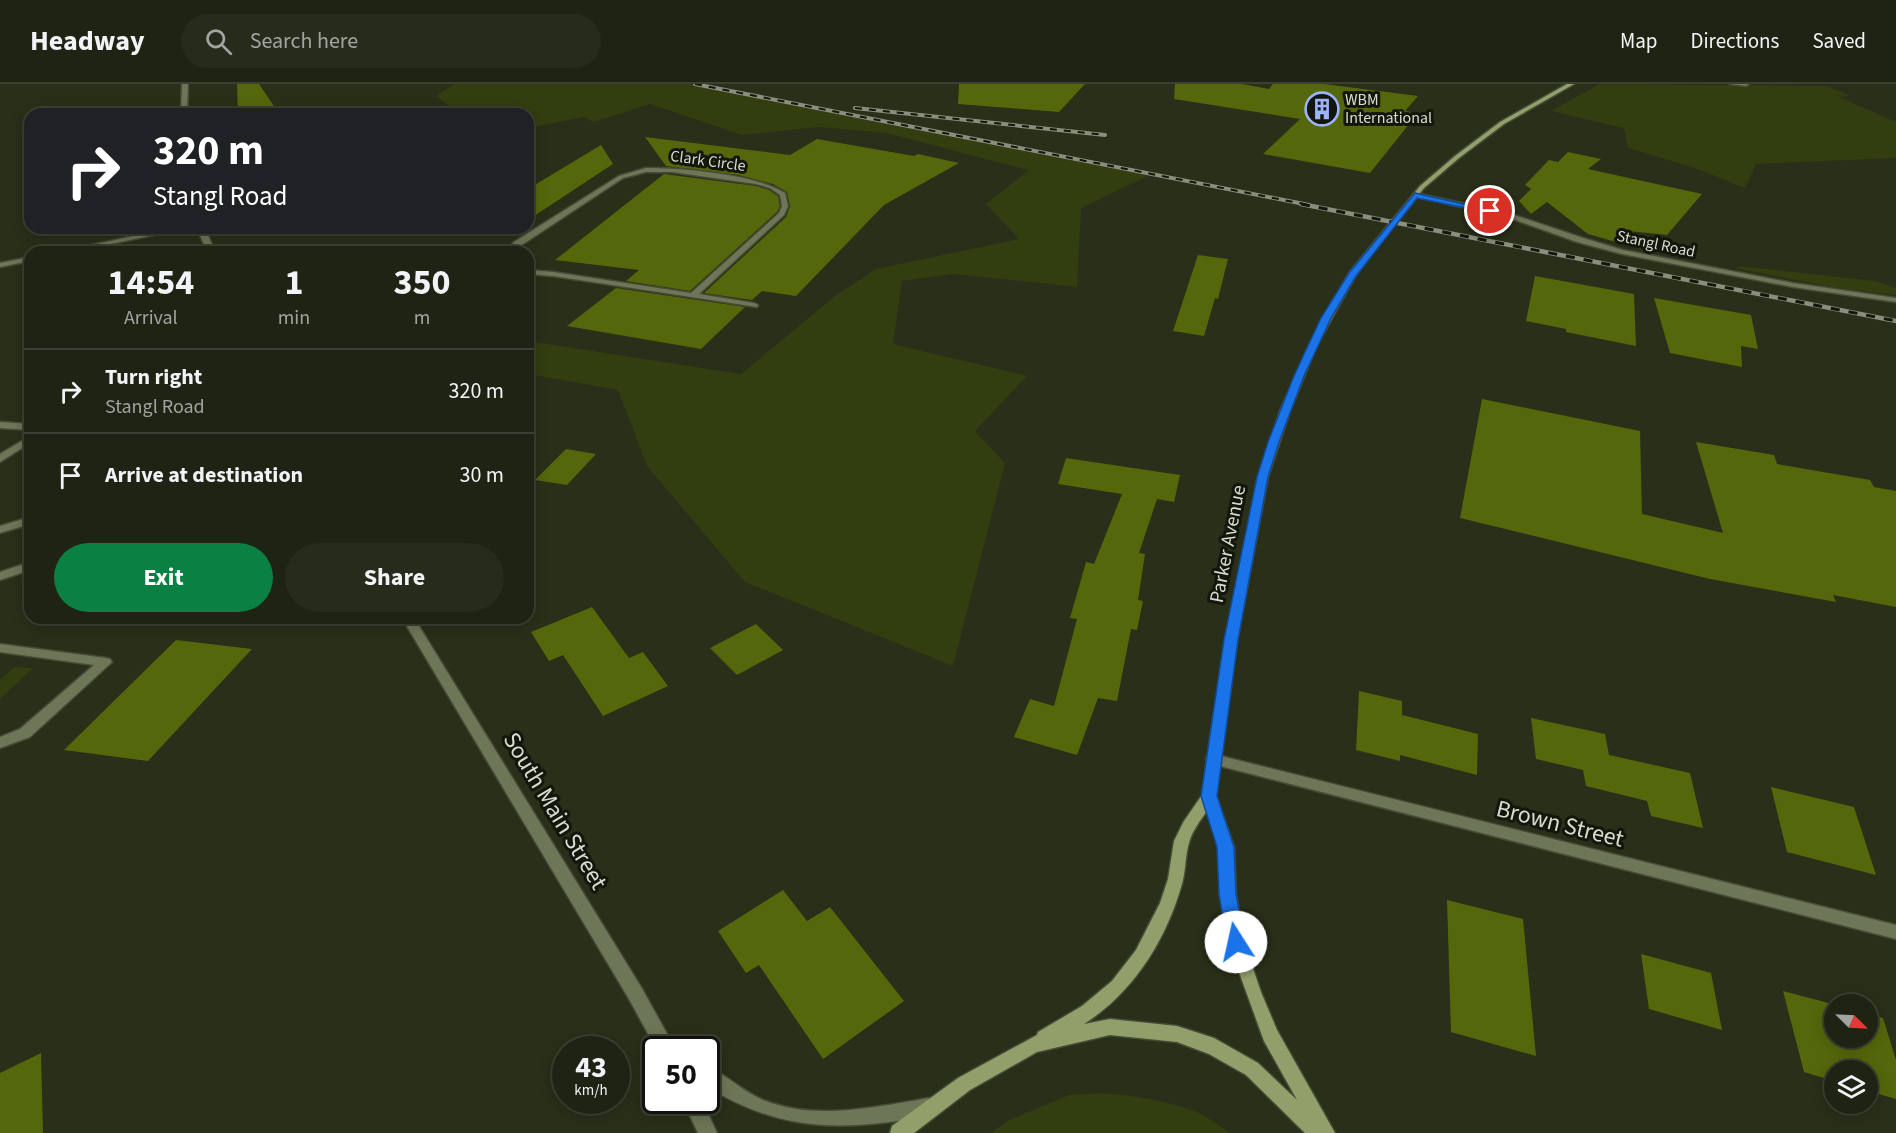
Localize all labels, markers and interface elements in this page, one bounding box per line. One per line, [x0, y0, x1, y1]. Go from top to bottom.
search box [181, 14, 601, 68]
text: Headway [30, 21, 145, 61]
icon: search [202, 25, 235, 58]
text: Search here [250, 25, 358, 57]
text: Map [1620, 26, 1658, 56]
text: Directions [1691, 26, 1779, 56]
text: Saved [1812, 26, 1866, 56]
place label: WBM International [1345, 89, 1432, 129]
building icon: WBM International [1304, 91, 1340, 127]
text: 320 m [153, 121, 264, 181]
icon: right [54, 132, 132, 210]
street label: Clark Circle [669, 145, 747, 177]
text: Stangl Road [153, 177, 288, 216]
pin [1464, 185, 1515, 236]
icon: arrive [1473, 194, 1506, 227]
street label: Stangl Road [1615, 225, 1697, 263]
text: 14:54 [107, 257, 194, 308]
text: 1 [284, 257, 303, 308]
text: 350 [394, 257, 451, 308]
text: Arrival [124, 304, 178, 332]
text: min [278, 304, 310, 332]
text: m [414, 304, 430, 332]
text: Turn right [105, 361, 202, 393]
icon: right [54, 375, 87, 408]
text: 320 m [449, 375, 504, 407]
text: Stangl Road [105, 393, 205, 421]
icon: arrive [54, 459, 87, 492]
text: Arrive at destination [105, 459, 303, 491]
text: 30 m [459, 459, 504, 491]
street label: Parker Avenue [1203, 483, 1253, 605]
button: Exit [54, 543, 273, 612]
button: Share [285, 543, 504, 612]
street label: South Main Street [494, 726, 616, 896]
street label: Brown Street [1492, 791, 1628, 857]
position arrow [1204, 910, 1268, 974]
north arrow [1824, 994, 1878, 1048]
map controls [1824, 994, 1878, 1114]
speed limit sign: 50 [642, 1036, 720, 1114]
text: 43 [575, 1046, 607, 1089]
button: layers [1824, 1060, 1878, 1114]
text: km/h [574, 1080, 608, 1101]

